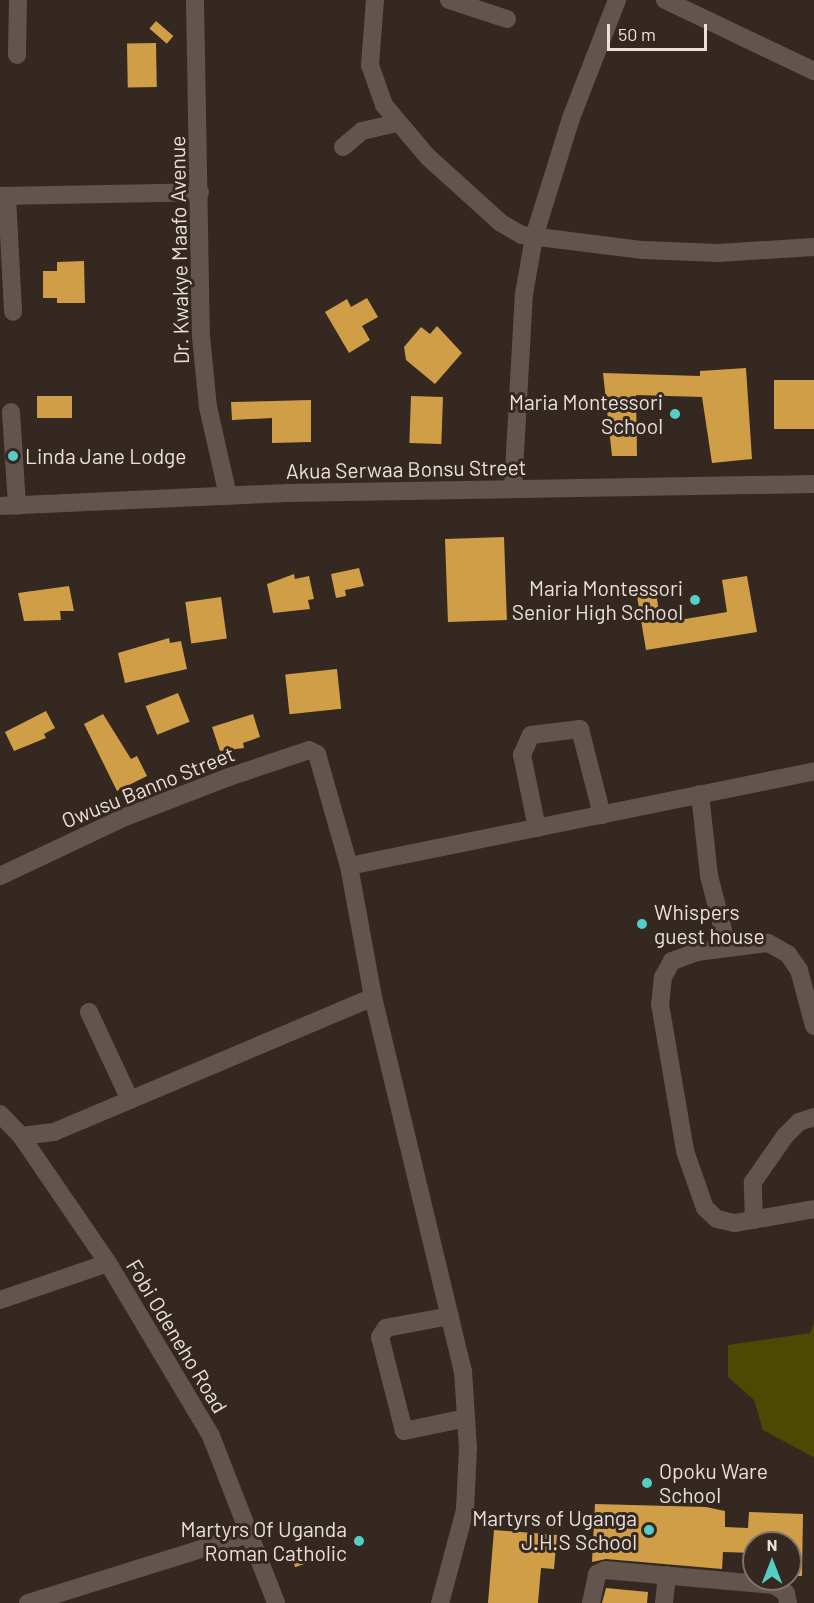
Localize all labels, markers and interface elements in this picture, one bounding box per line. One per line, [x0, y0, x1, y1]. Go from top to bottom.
scale bar [610, 12, 710, 50]
text: 50 m [618, 23, 656, 45]
street label: Dr. Kwakye Maafo Avenue [164, 136, 194, 364]
place label: Maria Montessori School [509, 389, 663, 439]
marker: Maria Montessori School [668, 407, 682, 421]
place label: Linda Jane Lodge [25, 443, 187, 469]
marker: Linda Jane Lodge [6, 449, 20, 463]
street label: Akua Serwaa Bonsu Street [286, 454, 526, 484]
place label: Maria Montessori Senior High School [512, 575, 683, 625]
marker: Maria Montessori Senior High School [688, 593, 702, 607]
street label: Owusu Banno Street [58, 741, 238, 833]
place label: Whispers guest house [654, 899, 765, 949]
marker: Whispers guest house [635, 917, 649, 931]
street label: Fobi Odeneho Road [121, 1255, 233, 1417]
place label: Opoku Ware School [659, 1458, 768, 1508]
marker: Opoku Ware School [640, 1476, 654, 1490]
place label: Martyrs of Uganga J.H.S School [472, 1505, 637, 1555]
place label: Martyrs Of Uganda Roman Catholic [180, 1516, 347, 1566]
marker: Martyrs of Uganga J.H.S School [642, 1523, 656, 1537]
north arrow [742, 1531, 802, 1591]
marker: Martyrs Of Uganda Roman Catholic [352, 1534, 366, 1548]
text: N [767, 1535, 777, 1554]

